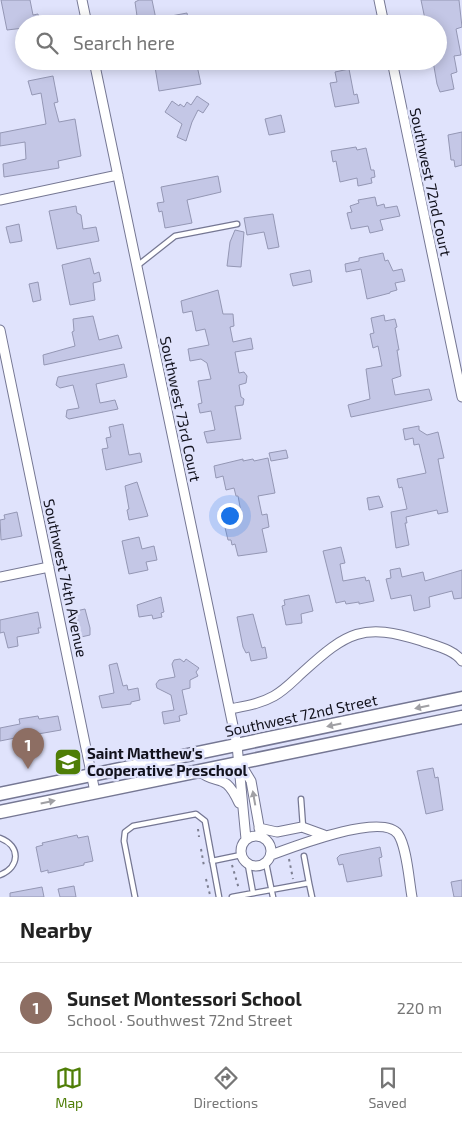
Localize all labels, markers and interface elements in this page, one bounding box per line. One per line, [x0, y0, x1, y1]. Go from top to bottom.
search box [15, 15, 447, 70]
icon: search [33, 29, 61, 57]
text: Search here [73, 31, 175, 54]
street label: Southwest 72nd Court [406, 106, 456, 258]
street label: Southwest 73rd Court [157, 335, 205, 484]
street label: Southwest 74th Avenue [40, 497, 92, 659]
your location [217, 503, 243, 529]
street label: Southwest 72nd Street [223, 690, 379, 740]
one-way arrow [413, 703, 429, 711]
one-way arrow [326, 721, 341, 729]
pin: 1 [12, 728, 44, 769]
place label: Saint Matthew's Cooperative Preschool [87, 744, 248, 779]
school or university icon: Saint Matthew's Cooperative Preschool [53, 747, 83, 777]
one-way arrow [250, 791, 258, 806]
one-way arrow [40, 798, 56, 806]
text: Nearby [20, 917, 92, 942]
text: Sunset Montessori School [67, 987, 302, 1010]
text: 1 [33, 998, 39, 1017]
text: 220 m [397, 998, 442, 1017]
text: School · Southwest 72nd Street [67, 1010, 292, 1029]
tab: Map [55, 1064, 83, 1111]
tab: Directions [194, 1064, 258, 1111]
tab: Saved [368, 1064, 407, 1111]

